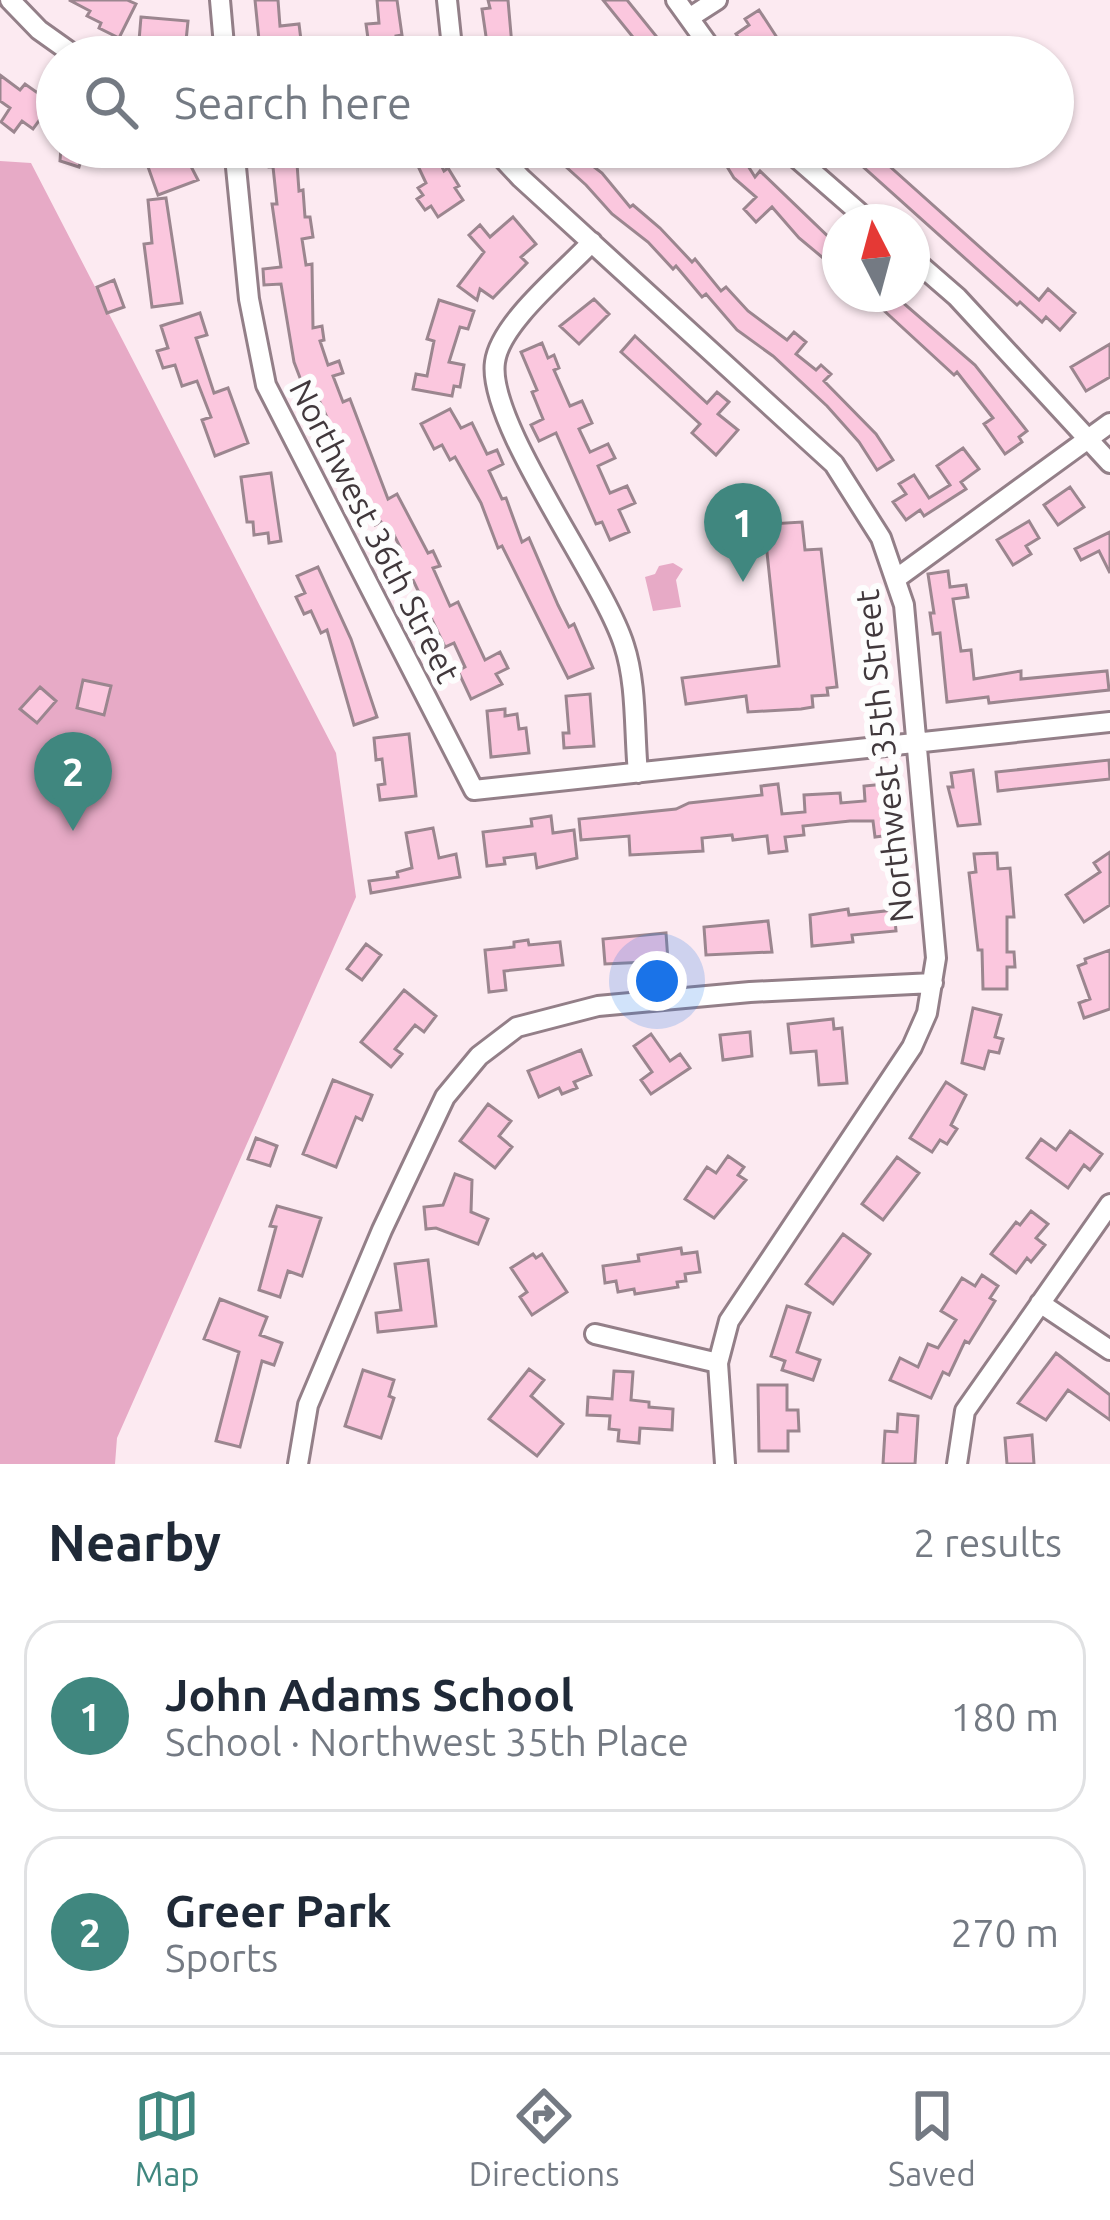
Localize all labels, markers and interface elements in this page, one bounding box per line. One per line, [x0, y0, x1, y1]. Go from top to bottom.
search box [36, 36, 1074, 168]
icon: search [78, 69, 144, 135]
text: Search here [174, 77, 412, 128]
north arrow [822, 204, 930, 312]
street label: Northwest 36th Street [283, 373, 468, 688]
pin: 1 [704, 483, 782, 582]
street label: Northwest 35th Street [848, 588, 919, 924]
pin: 2 [34, 732, 112, 831]
your location [627, 951, 687, 1011]
text: Nearby [48, 1513, 221, 1571]
text: 2 results [913, 1521, 1062, 1564]
text: John Adams School [165, 1669, 574, 1720]
text: 1 [79, 1695, 101, 1738]
text: 180 m [950, 1695, 1059, 1738]
text: School · Northwest 35th Place [165, 1720, 689, 1763]
text: Greer Park [165, 1885, 391, 1936]
text: 2 [79, 1911, 101, 1954]
text: 270 m [950, 1911, 1059, 1954]
text: Sports [165, 1936, 278, 1979]
tab: Map [134, 2083, 200, 2192]
tab: Directions [469, 2083, 619, 2192]
tab: Saved [888, 2083, 976, 2192]

